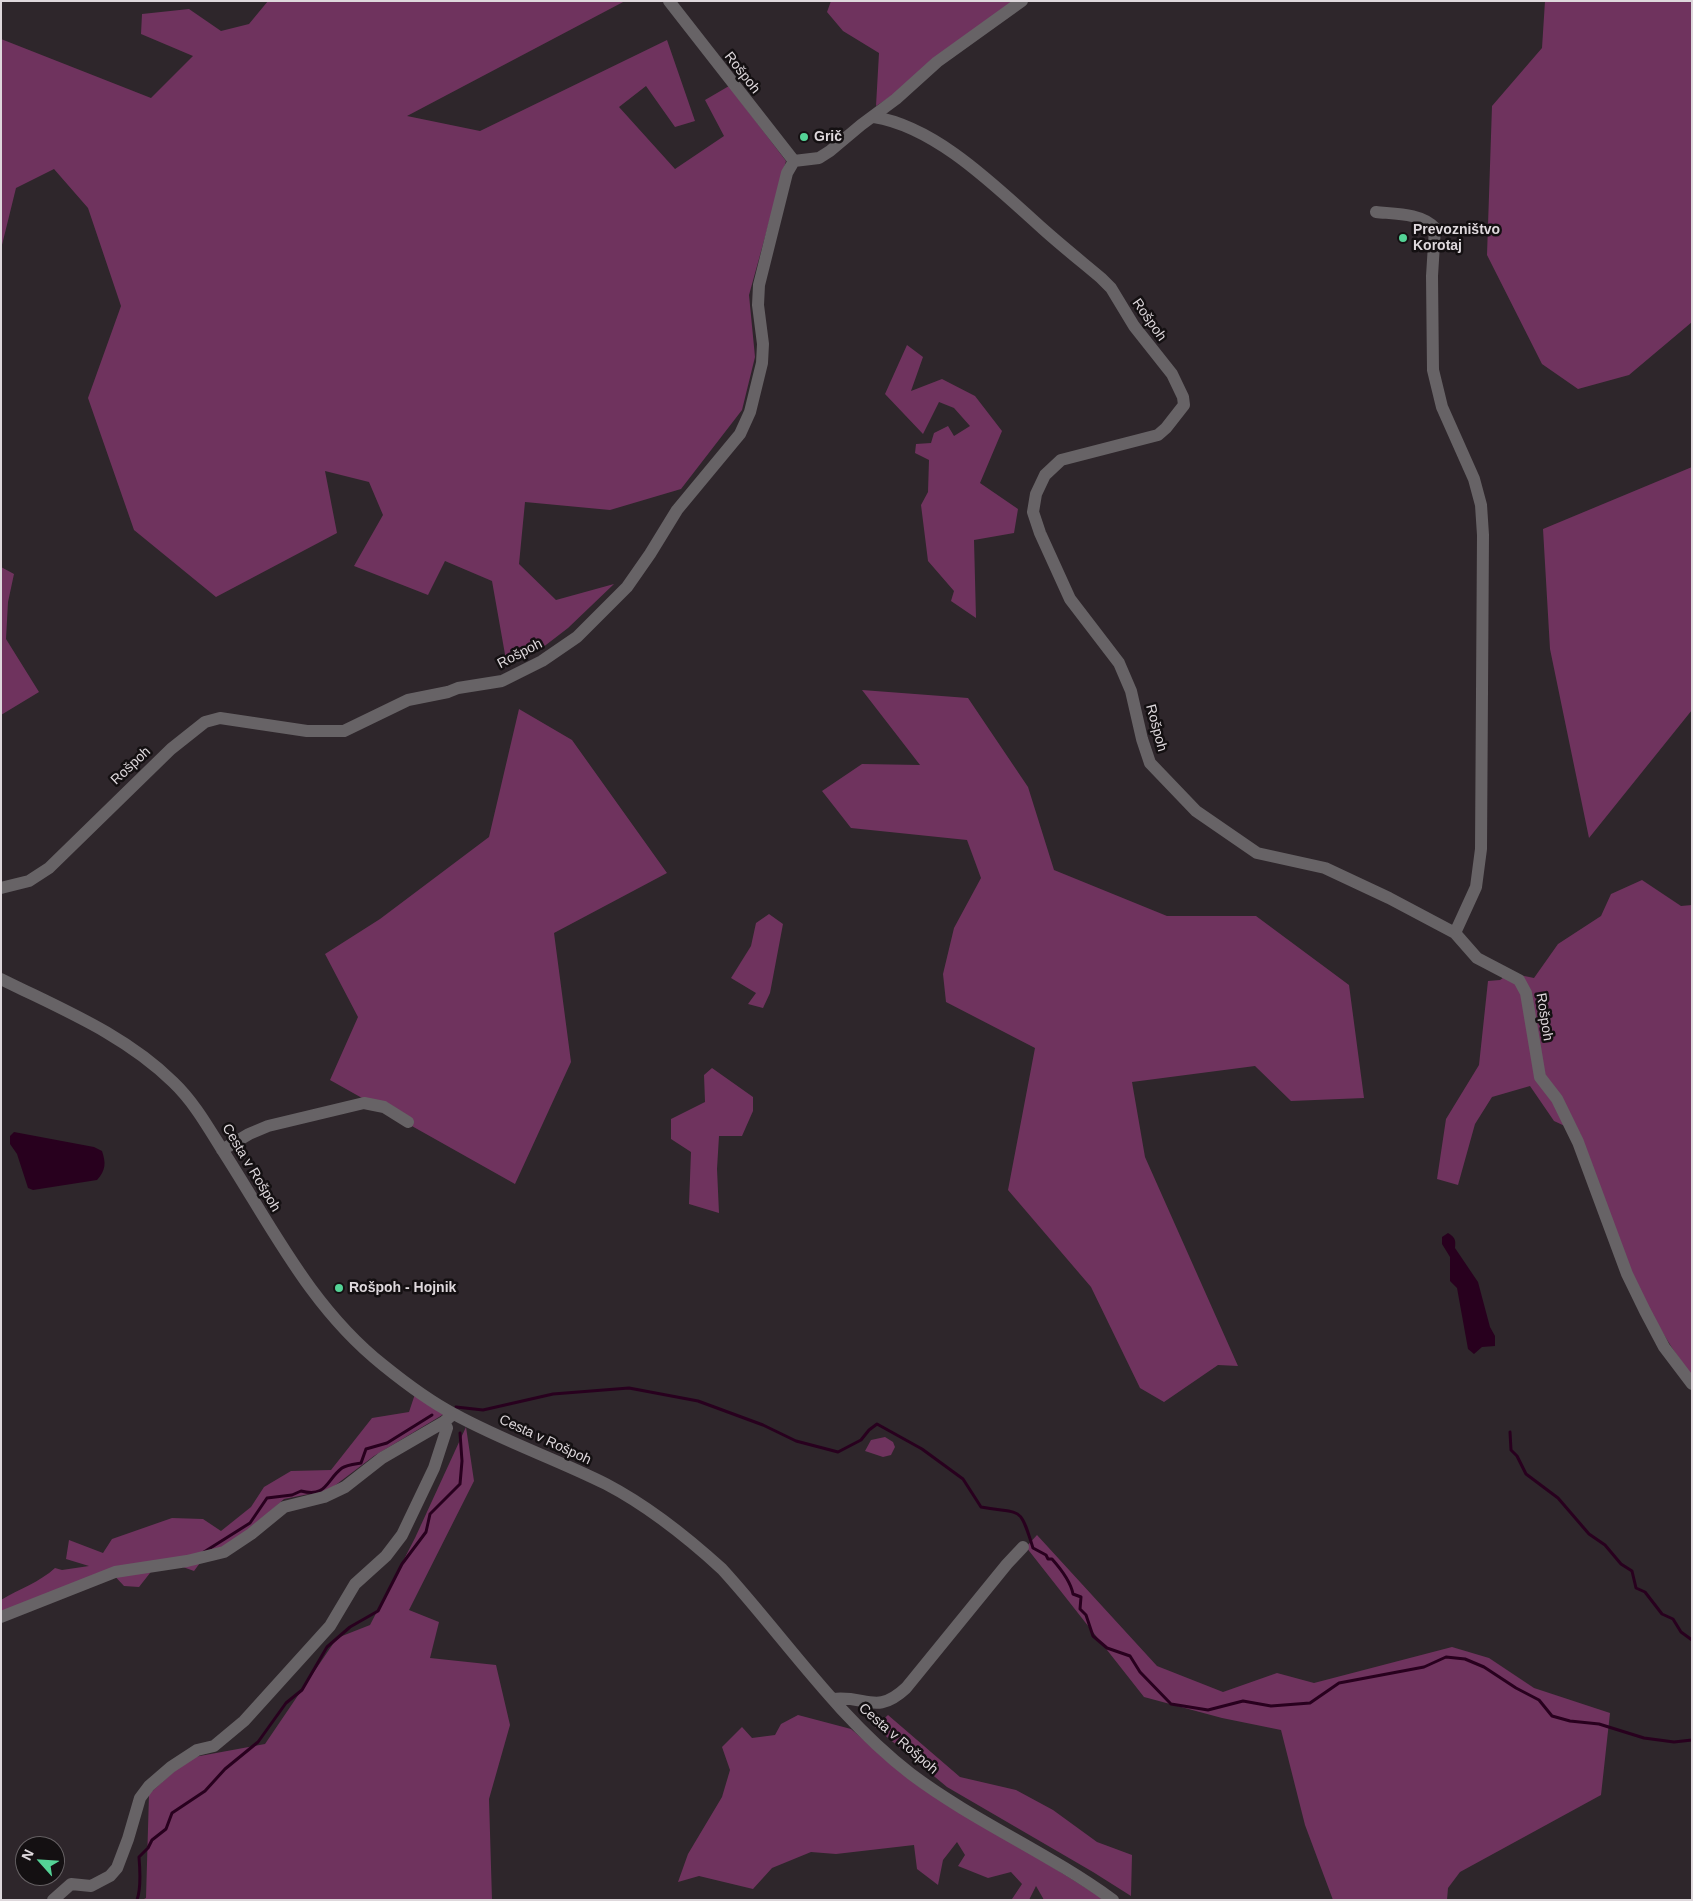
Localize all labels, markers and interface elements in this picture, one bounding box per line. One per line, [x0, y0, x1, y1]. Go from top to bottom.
street label: Rošpoh [721, 49, 763, 97]
place label: Grič [814, 129, 842, 145]
marker: Grič [798, 131, 810, 143]
place label: Prevozništvo Korotaj [1413, 222, 1500, 254]
marker: Prevozništvo Korotaj [1397, 232, 1409, 244]
street label: Rošpoh [1128, 295, 1170, 345]
street label: Rošpoh [495, 636, 545, 672]
street label: Rošpoh [1142, 703, 1170, 753]
street label: Rošpoh [108, 743, 154, 789]
street label: Rošpoh [1532, 992, 1556, 1042]
street label: Cesta v Rošpoh [218, 1121, 284, 1215]
place label: Rošpoh - Hojnik [349, 1280, 456, 1296]
marker: Rošpoh - Hojnik [333, 1282, 345, 1294]
street label: Cesta v Rošpoh [496, 1411, 594, 1469]
street label: Cesta v Rošpoh [855, 1700, 941, 1778]
north arrow [15, 1836, 65, 1886]
text: N [18, 1847, 37, 1863]

